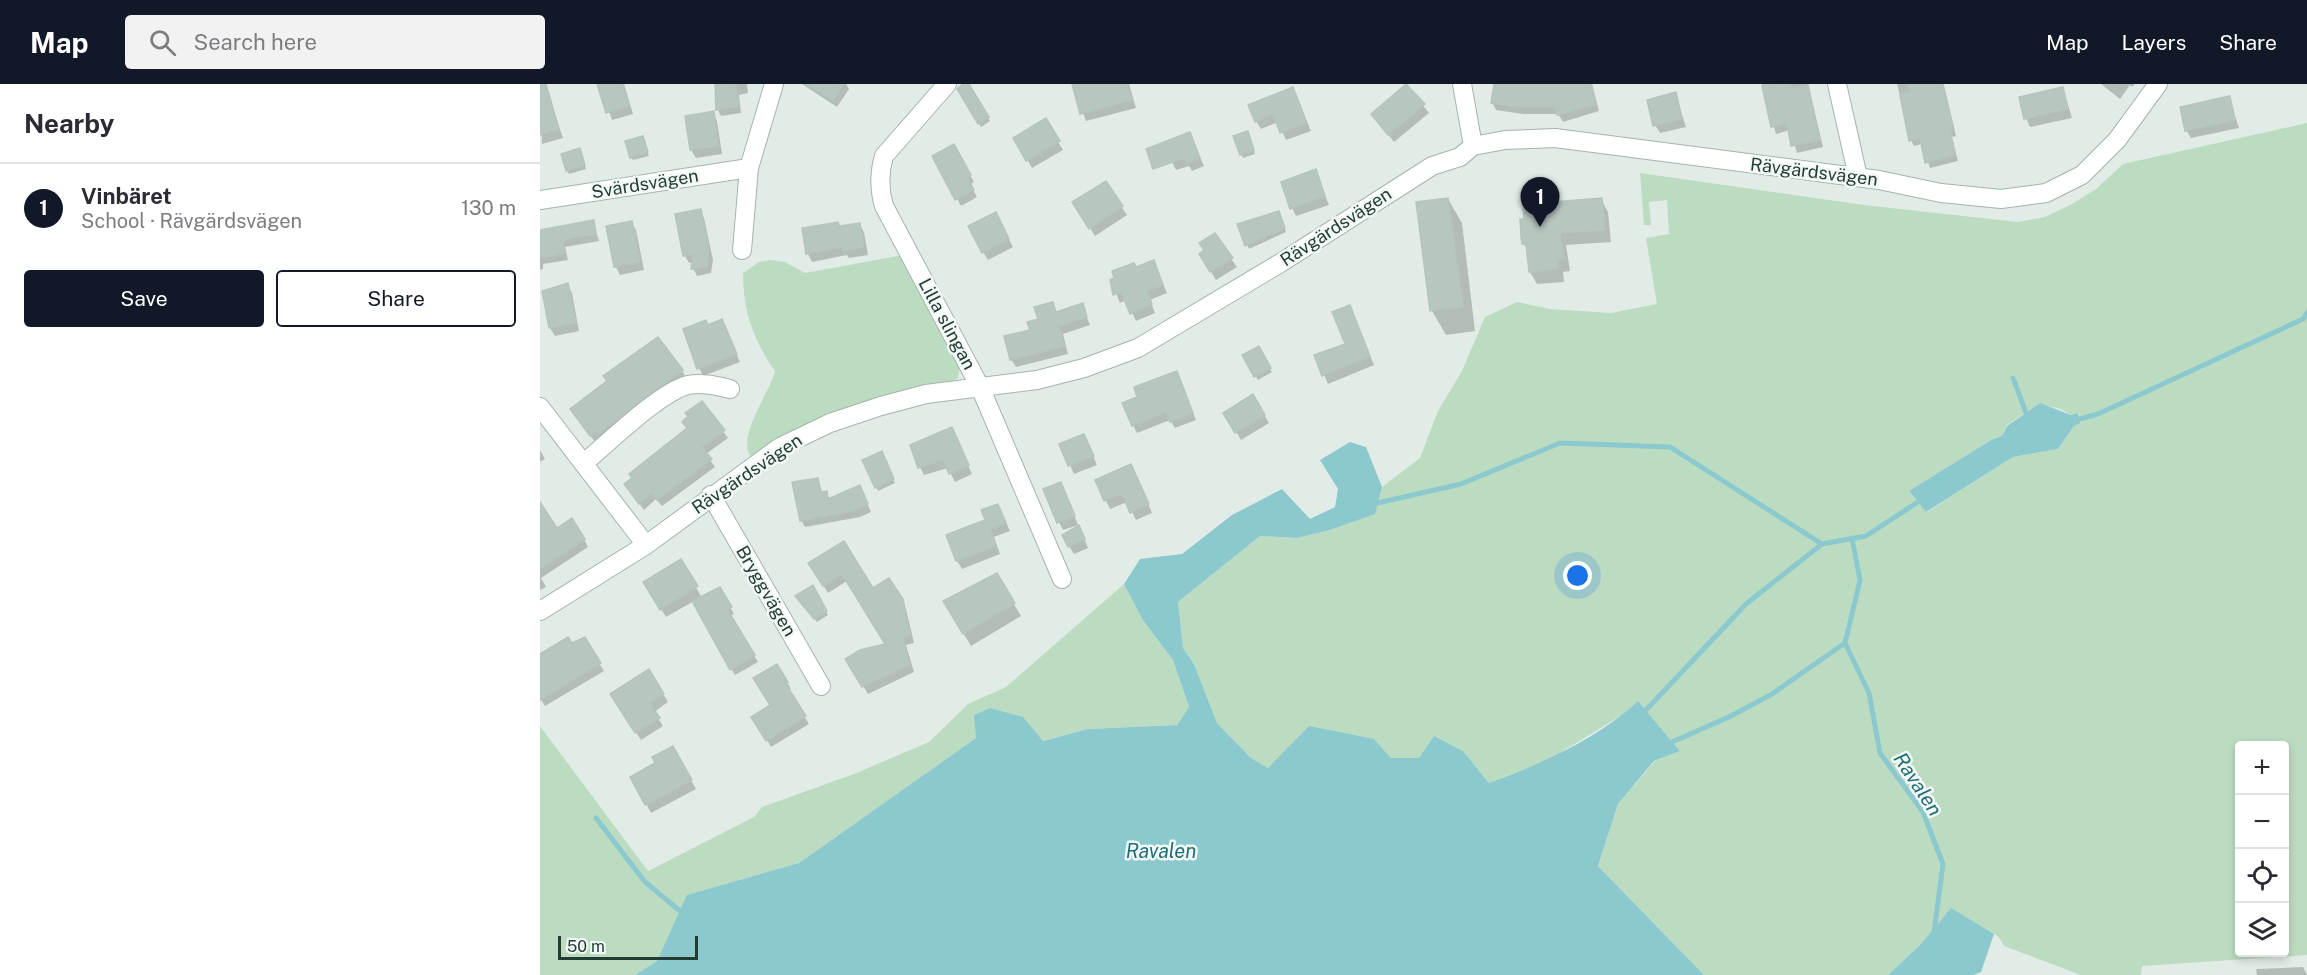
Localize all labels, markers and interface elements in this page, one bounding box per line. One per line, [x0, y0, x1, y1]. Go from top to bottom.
search box [125, 15, 545, 69]
text: Map [30, 26, 89, 59]
icon: search [146, 26, 179, 59]
text: Search here [194, 29, 317, 55]
text: Map [2046, 30, 2089, 55]
text: Layers [2122, 30, 2186, 55]
text: Share [2219, 30, 2277, 55]
text: Nearby [24, 108, 114, 139]
street label: Rävgärdsvägen [1749, 153, 1879, 190]
street label: Svärdsvägen [590, 165, 700, 202]
pin: 1 [1520, 178, 1560, 227]
text: Vinbäret [81, 183, 172, 209]
street label: Rävgärdsvägen [1276, 183, 1395, 270]
text: 1 [39, 196, 48, 220]
text: 130 m [461, 196, 516, 220]
text: School · Rävgärdsvägen [81, 209, 302, 233]
button: Save [24, 270, 264, 327]
button: Share [276, 270, 516, 327]
street label: Lilla slingan [915, 274, 980, 373]
street label: Rävgärdsvägen [688, 429, 806, 518]
street label: Bryggvägen [732, 542, 801, 640]
your location [1563, 561, 1592, 590]
map controls [2235, 741, 2289, 957]
button: + [2235, 741, 2289, 795]
water label: Ravalen [1889, 748, 1947, 820]
button: − [2235, 795, 2289, 849]
water label: Ravalen [1126, 839, 1196, 863]
button: locate [2235, 849, 2289, 903]
button: layers [2235, 903, 2289, 957]
scale bar [558, 933, 698, 960]
text: 50 m [567, 937, 605, 956]

